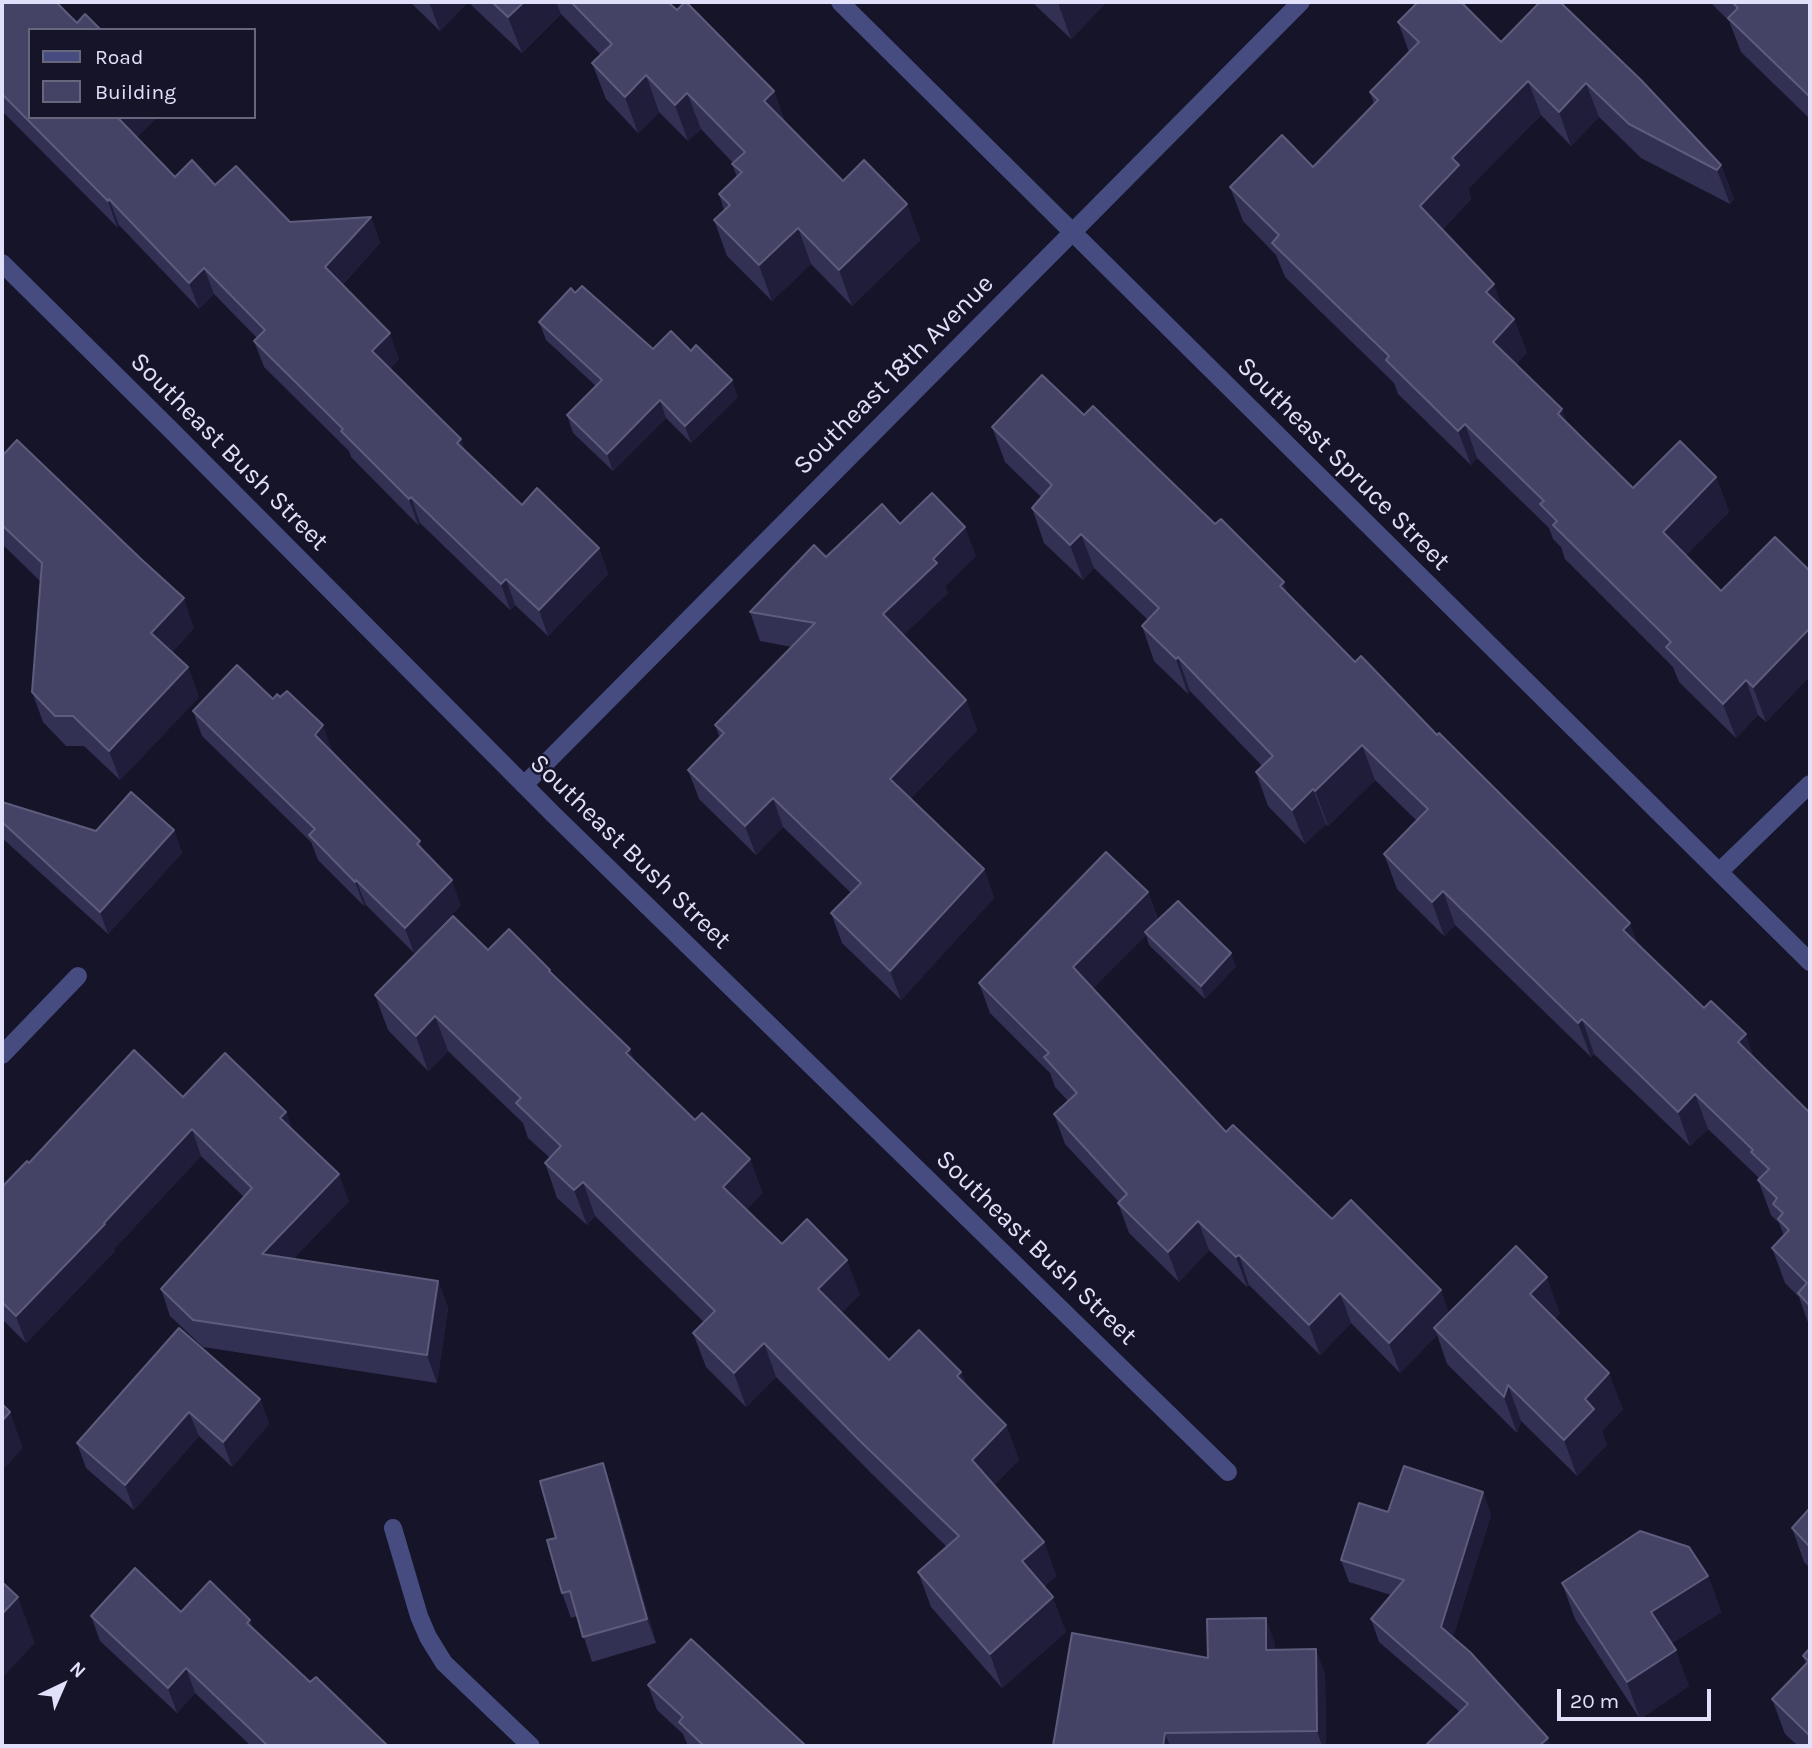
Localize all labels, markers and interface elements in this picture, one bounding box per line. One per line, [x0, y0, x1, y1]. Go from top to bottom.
legend [28, 28, 256, 119]
text: Road [95, 45, 143, 69]
text: Building [95, 80, 176, 104]
street label: Southeast 18th Avenue [787, 268, 1001, 482]
street label: Southeast Bush Street [123, 346, 335, 558]
street label: Southeast Spruce Street [1230, 351, 1456, 577]
street label: Southeast Bush Street [523, 748, 737, 956]
street label: Southeast Bush Street [929, 1144, 1143, 1352]
north arrow [28, 1650, 98, 1720]
text: N [65, 1657, 90, 1683]
scale bar [1560, 1674, 1714, 1718]
text: 20 m [1570, 1689, 1619, 1713]

